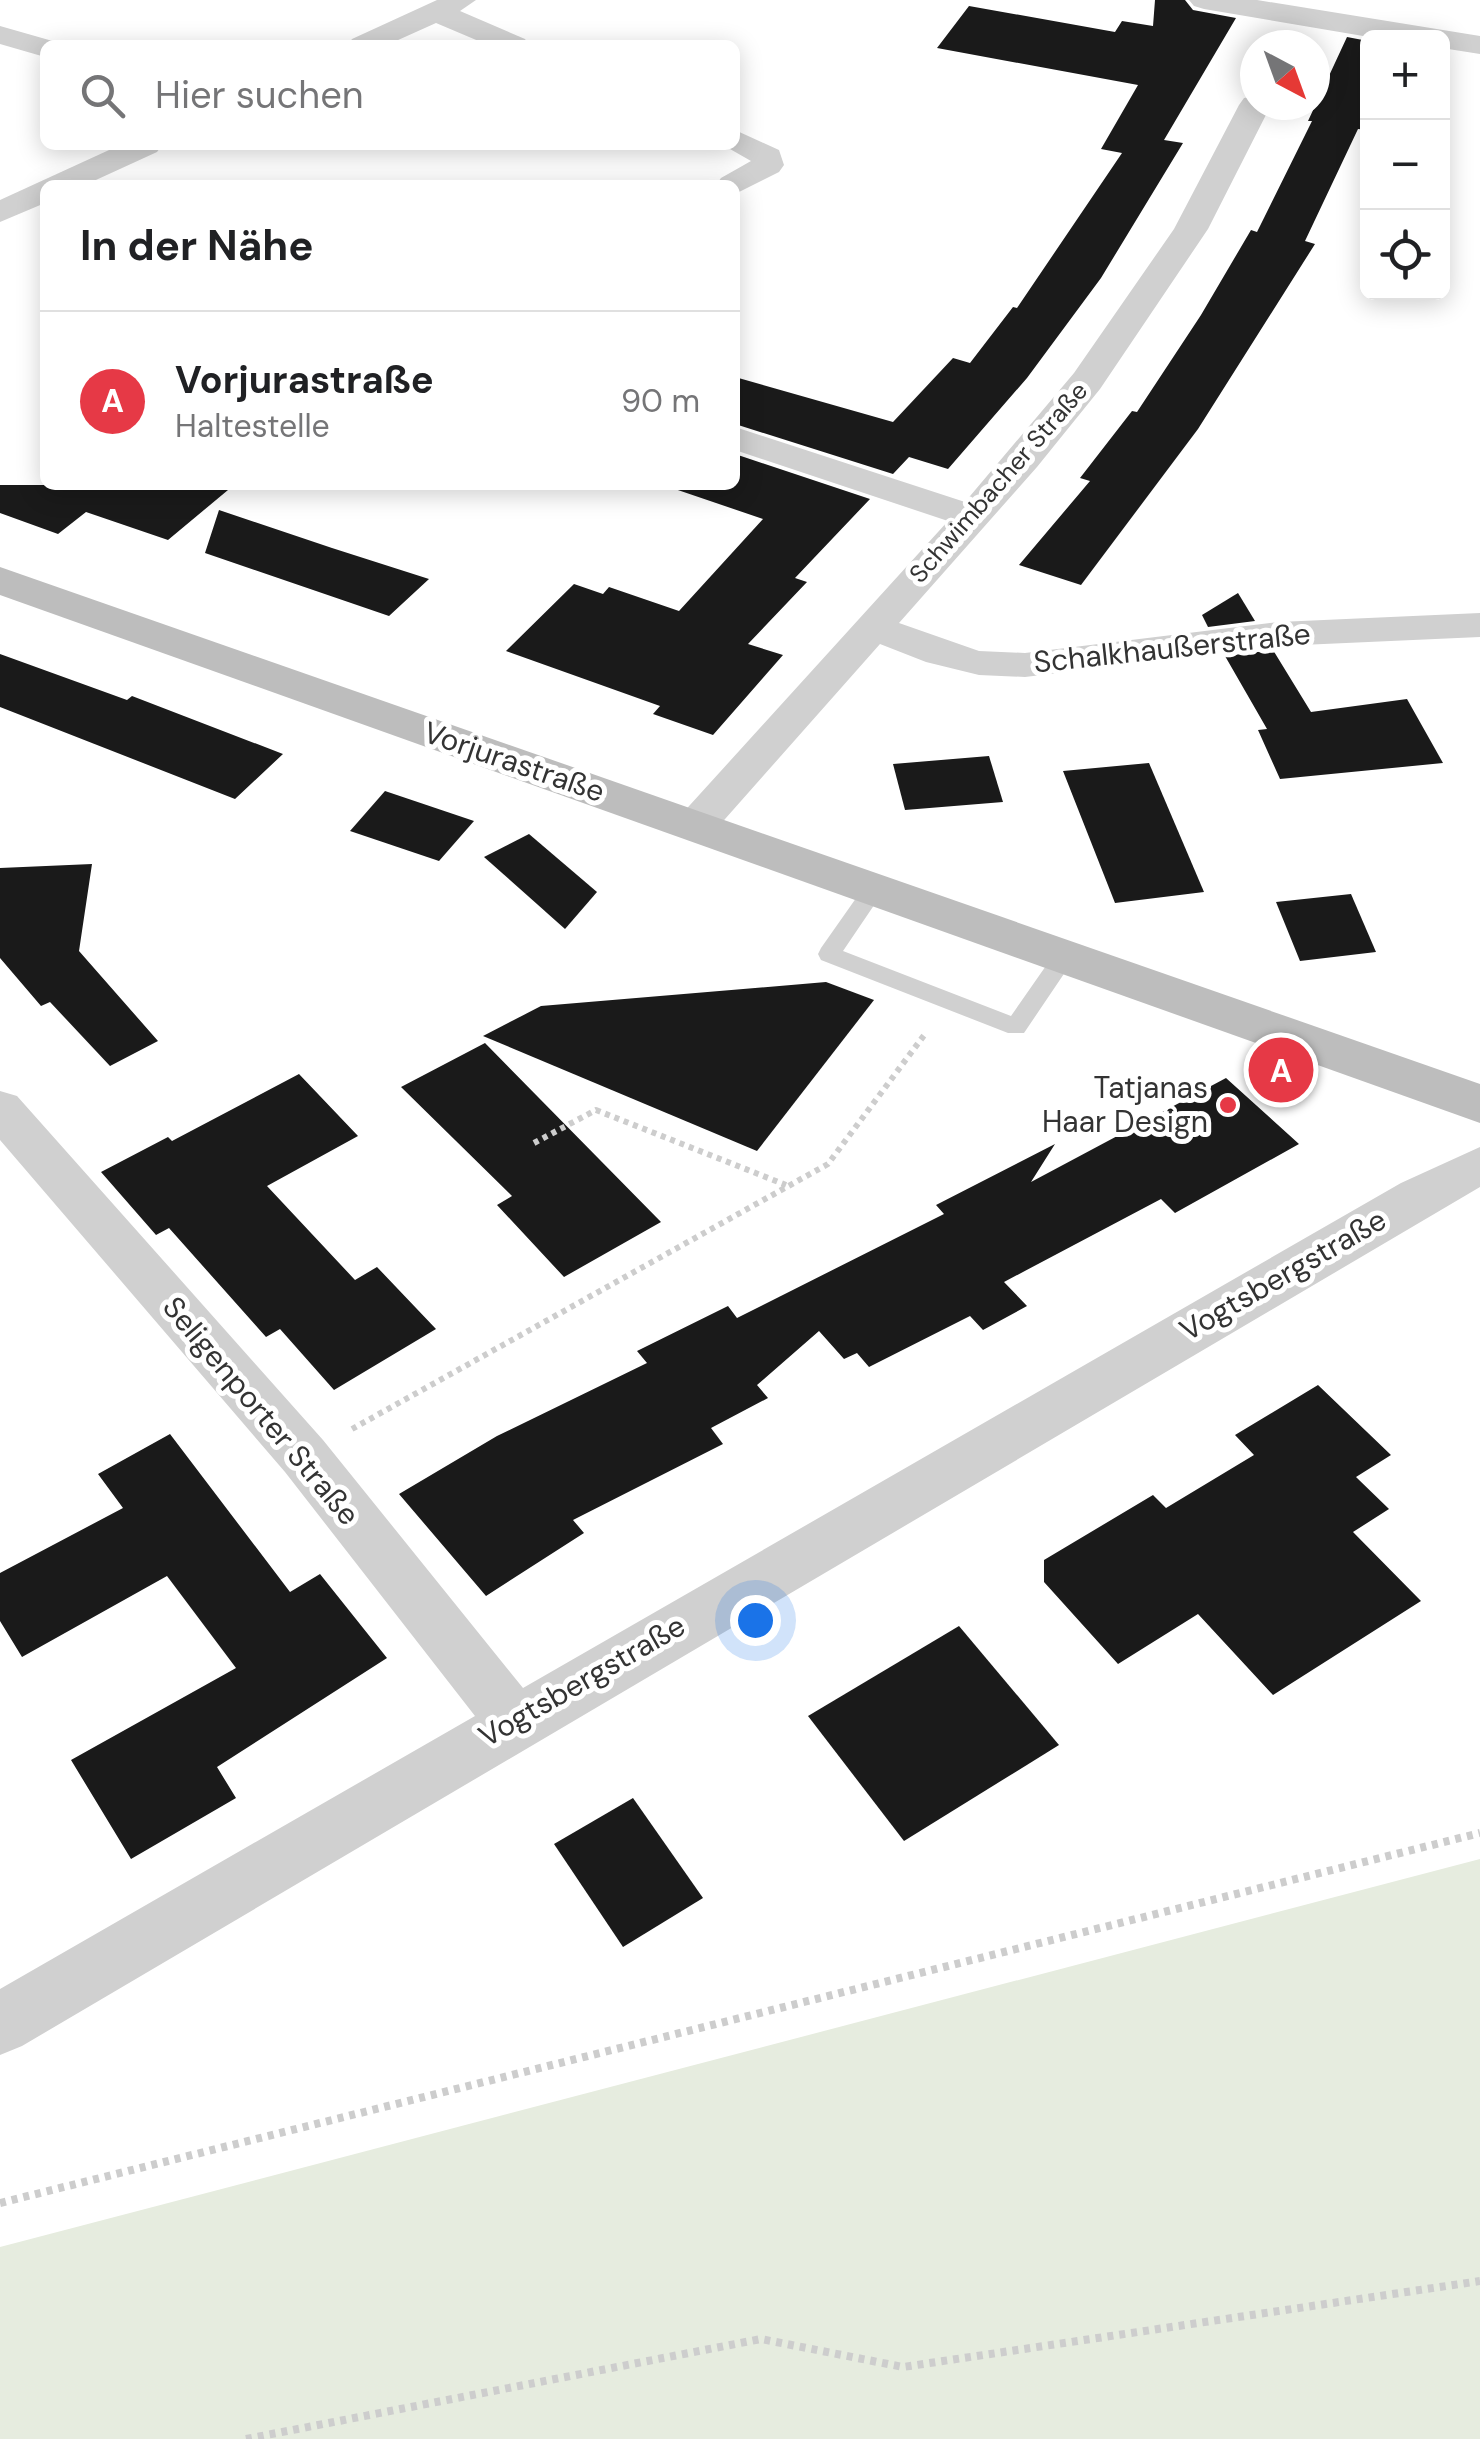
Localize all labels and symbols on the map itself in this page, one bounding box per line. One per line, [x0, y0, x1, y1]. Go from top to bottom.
north arrow [1240, 30, 1330, 120]
street label: Schwimbacher Straße [902, 375, 1095, 590]
street label: Schalkhaußerstraße [1032, 614, 1312, 681]
street label: Vorjurastraße [418, 712, 610, 811]
pin: A [1248, 1032, 1314, 1108]
place label: Tatjanas Haar Design [1042, 1068, 1208, 1141]
marker: Tatjanas Haar Design [1217, 1094, 1239, 1116]
street label: Vogtsbergstraße [1172, 1200, 1393, 1349]
street label: Seligenporter Straße [154, 1288, 369, 1533]
your location [730, 1595, 781, 1646]
street label: Vogtsbergstraße [471, 1606, 692, 1755]

